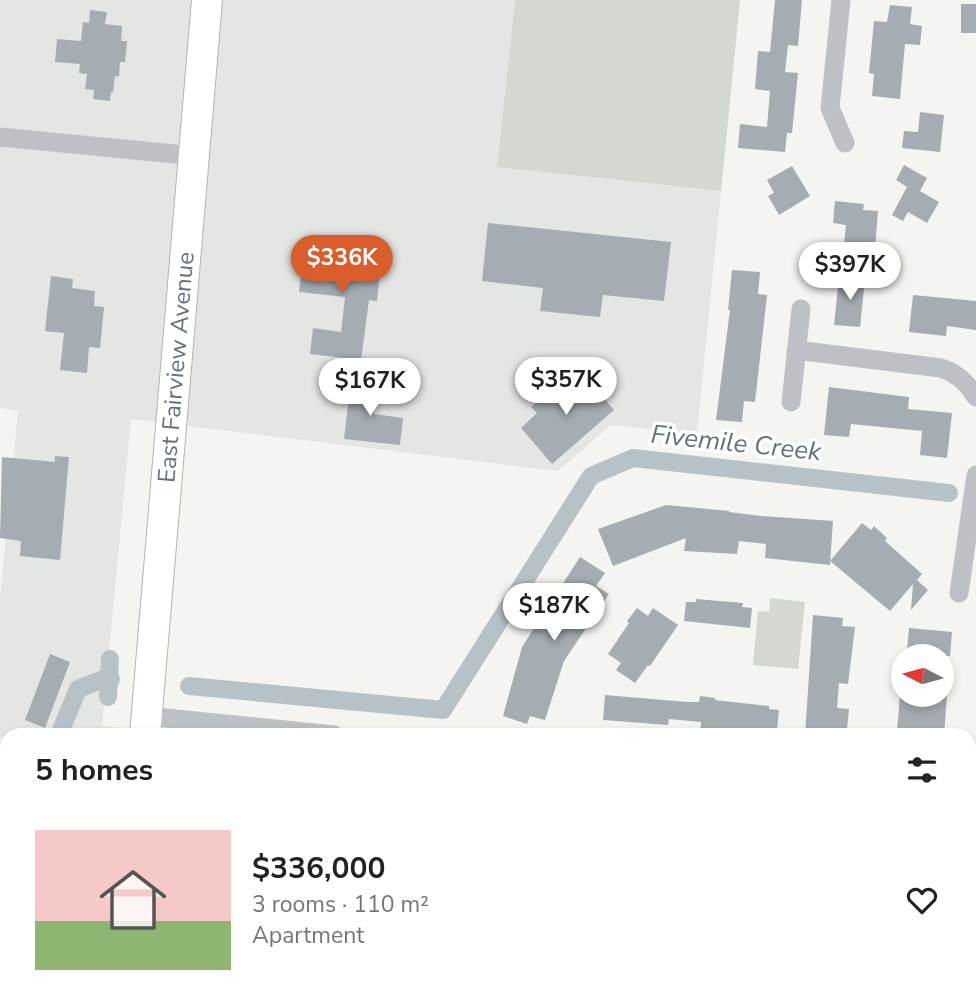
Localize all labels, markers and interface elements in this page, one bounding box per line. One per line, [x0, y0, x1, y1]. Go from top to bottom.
pin: $336K [293, 236, 391, 295]
text: $336K [307, 242, 377, 273]
pin: $397K [801, 243, 899, 302]
text: $397K [815, 249, 885, 280]
street label: East Fairview Avenue [150, 251, 202, 484]
pin: $167K [321, 358, 419, 418]
pin: $357K [517, 358, 615, 417]
text: $357K [531, 364, 601, 395]
text: $167K [335, 365, 405, 396]
water label: Fivemile Creek [649, 417, 824, 469]
pin: $187K [505, 584, 603, 643]
text: $187K [519, 590, 589, 621]
north arrow [891, 644, 954, 707]
map controls [891, 644, 954, 707]
text: 5 homes [35, 750, 153, 791]
icon: filters [903, 751, 941, 789]
text: $336,000 [252, 848, 385, 889]
icon: home [91, 858, 175, 942]
icon: heart [903, 881, 941, 919]
text: 3 rooms · 110 m² [252, 889, 429, 920]
text: Apartment [252, 920, 364, 951]

